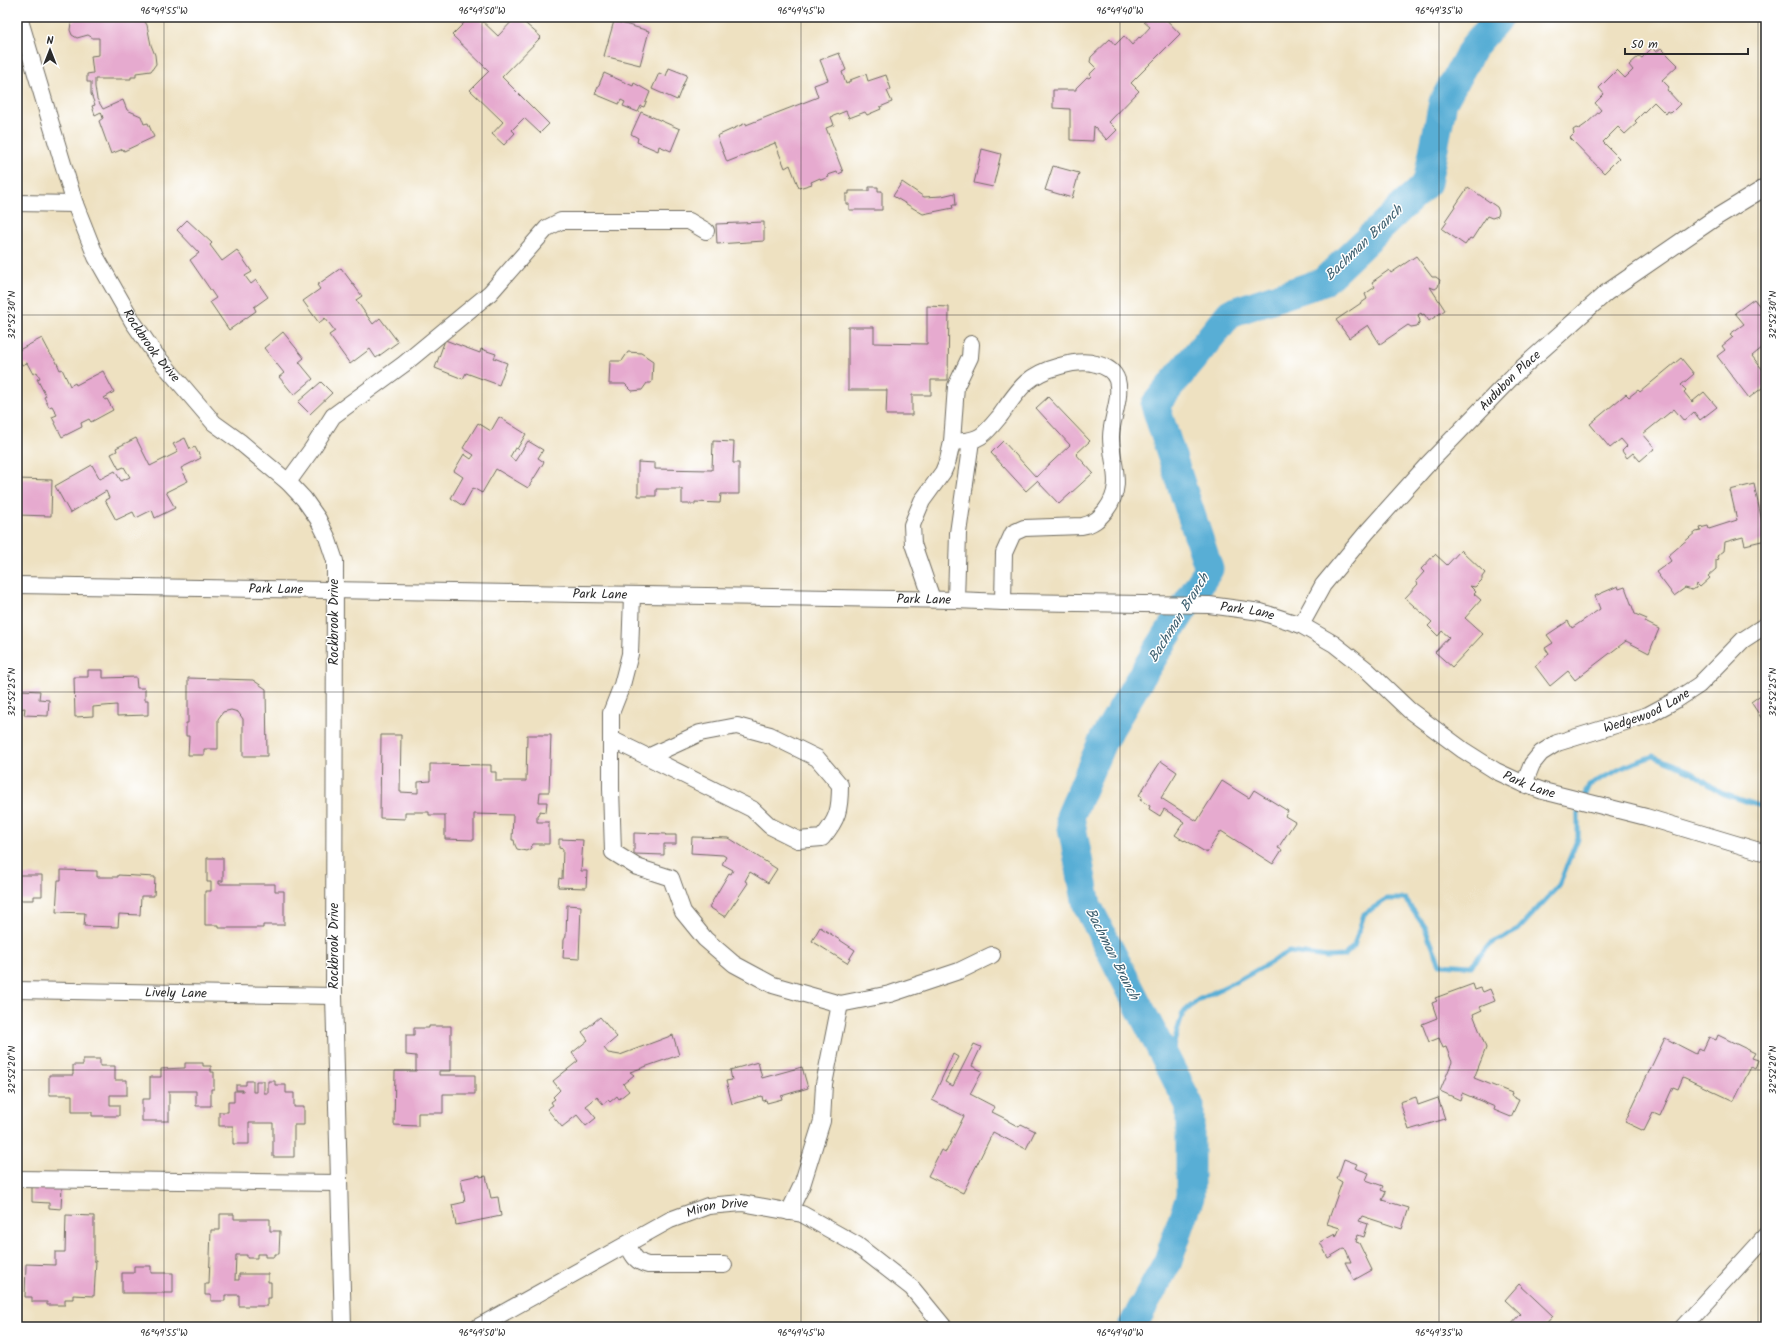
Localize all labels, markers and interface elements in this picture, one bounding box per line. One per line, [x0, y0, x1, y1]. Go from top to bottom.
text: 96°49'55"W [140, 3, 188, 19]
text: 96°49'50"W [458, 3, 506, 19]
text: 96°49'45"W [777, 3, 825, 19]
text: 96°49'40"W [1096, 3, 1144, 19]
text: 96°49'35"W [1415, 3, 1463, 19]
north arrow [30, 30, 70, 70]
scale bar [1625, 30, 1748, 56]
text: N [47, 32, 54, 50]
text: 50 m [1631, 35, 1658, 54]
water label: Bachman Branch [1320, 199, 1409, 286]
text: 32°52'30"N [4, 291, 20, 339]
text: 32°52'30"N [1765, 291, 1781, 339]
street label: Rockbrook Drive [117, 305, 186, 387]
street label: Audubon Place [1474, 345, 1546, 416]
water label: Bachman Branch [1143, 568, 1216, 667]
street label: Park Lane [248, 578, 304, 600]
street label: Rockbrook Drive [324, 579, 345, 665]
street label: Park Lane [572, 583, 628, 605]
street label: Park Lane [896, 589, 952, 610]
street label: Park Lane [1219, 596, 1277, 626]
text: 32°52'25"N [4, 667, 20, 716]
text: 32°52'25"N [1765, 667, 1781, 716]
street label: Wedgewood Lane [1601, 683, 1694, 739]
street label: Park Lane [1499, 765, 1558, 804]
street label: Rockbrook Drive [324, 903, 345, 989]
water label: Bachman Branch [1079, 904, 1145, 1005]
street label: Lively Lane [145, 982, 207, 1004]
text: 32°52'20"N [4, 1046, 20, 1094]
text: 32°52'20"N [1765, 1046, 1781, 1094]
street label: Miron Drive [683, 1192, 750, 1224]
text: 96°49'55"W [140, 1325, 188, 1341]
text: 96°49'50"W [458, 1325, 506, 1341]
text: 96°49'45"W [777, 1325, 825, 1341]
text: 96°49'40"W [1096, 1325, 1144, 1341]
text: 96°49'35"W [1415, 1325, 1463, 1341]

